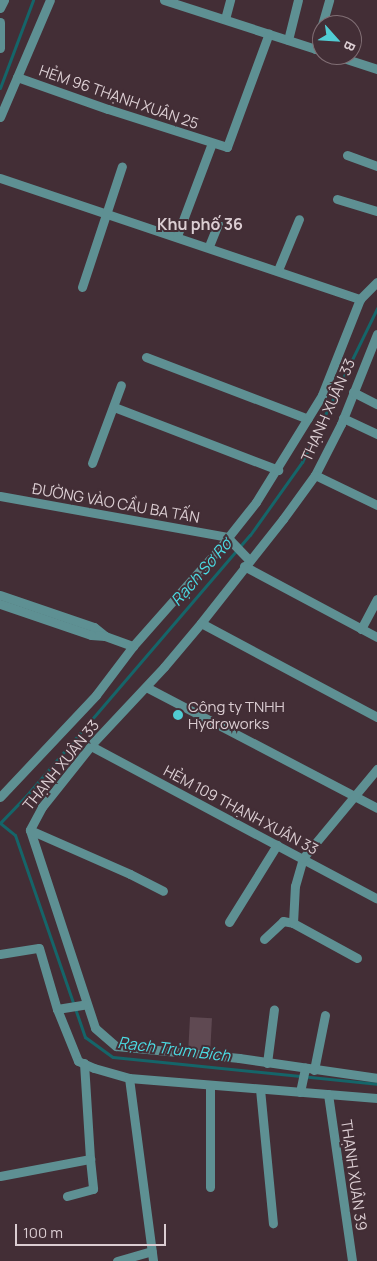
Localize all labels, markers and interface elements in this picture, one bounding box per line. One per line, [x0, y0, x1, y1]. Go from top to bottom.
north arrow [312, 15, 362, 65]
text: B [340, 38, 361, 54]
street label: HẺM 96 THẠNH XUÂN 25 [37, 61, 201, 133]
district label: Khu phố 36 [157, 214, 243, 234]
street label: THẠNH XUÂN 33 [297, 356, 359, 464]
street label: ĐƯỜNG VÀO CẦU BA TẤN [31, 479, 201, 527]
water label: Rạch Sơ Rơ [167, 535, 235, 609]
place label: Công ty TNHH Hydroworks [188, 697, 285, 732]
marker: Công ty TNHH Hydroworks [172, 709, 184, 721]
street label: THẠNH XUÂN 33 [19, 716, 103, 814]
street label: HẺM 109 THẠNH XUÂN 33 [161, 762, 321, 858]
water label: Rạch Trùm Bích [117, 1033, 231, 1065]
street label: THẠNH XUÂN 39 [337, 1118, 371, 1232]
scale bar [18, 1214, 169, 1246]
text: 100 m [23, 1222, 63, 1243]

